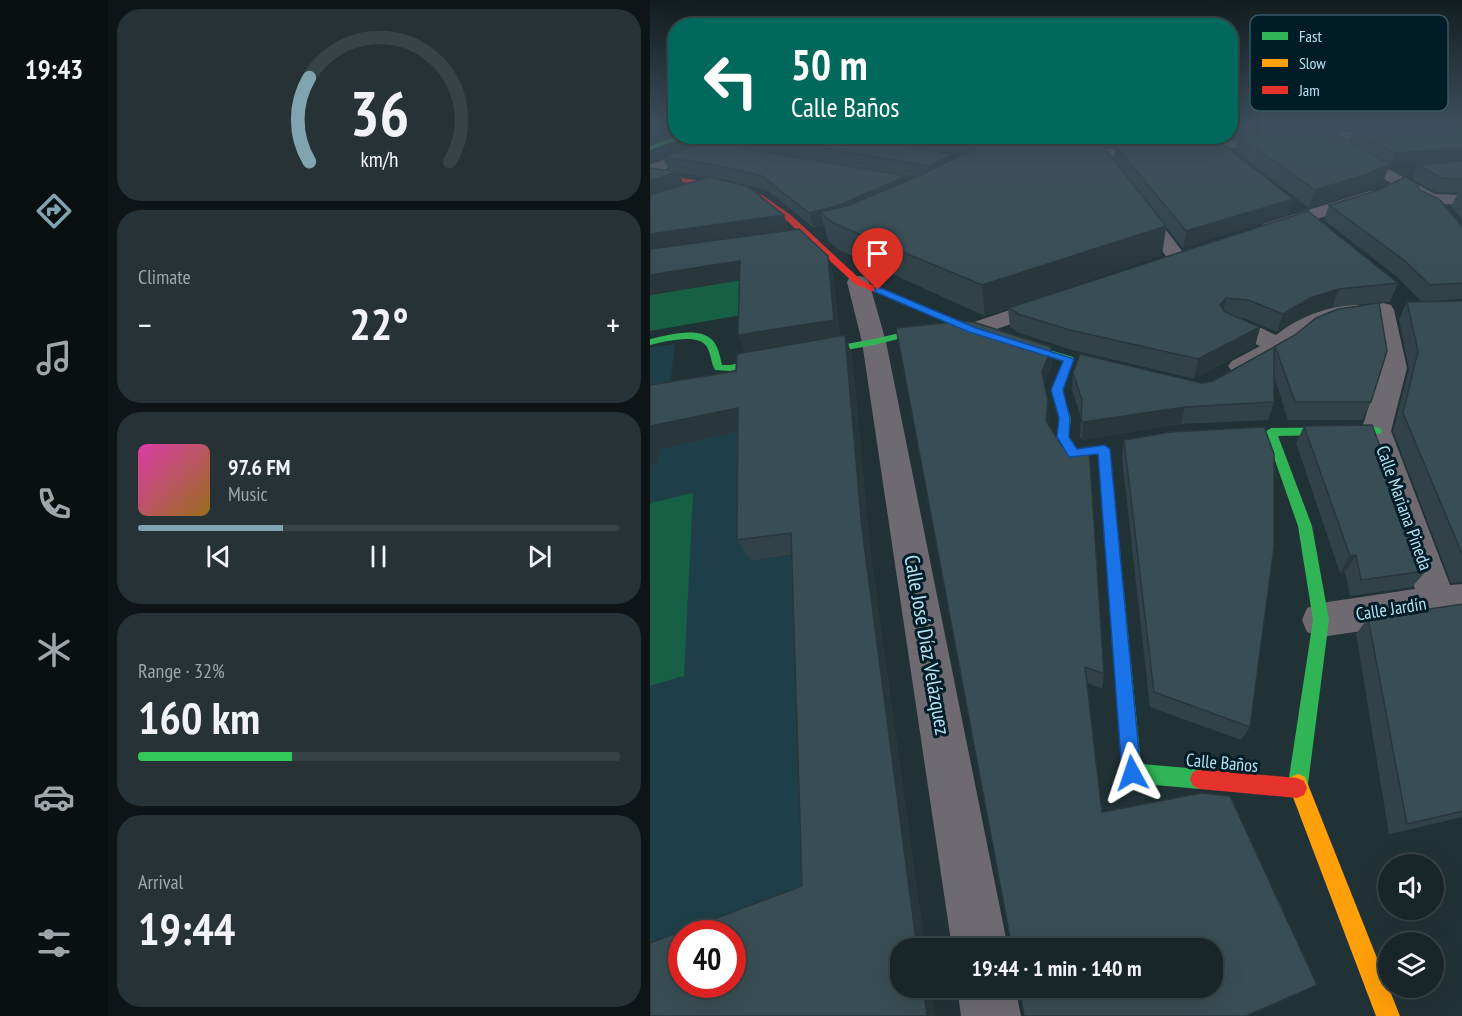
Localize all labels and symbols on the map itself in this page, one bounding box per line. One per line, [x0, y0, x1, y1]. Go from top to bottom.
legend [1250, 15, 1448, 111]
text: Fast [1299, 26, 1322, 46]
text: Slow [1299, 53, 1326, 73]
text: Jam [1298, 80, 1320, 100]
pin [852, 228, 903, 290]
street label: Calle Mariana Pineda [1371, 442, 1438, 573]
street label: Calle José Díaz Velázquez [898, 553, 957, 737]
street label: Calle Jardín [1354, 592, 1428, 625]
position arrow [1100, 741, 1164, 805]
street label: Calle Baños [1185, 748, 1259, 777]
speed limit sign: 40 [668, 920, 746, 998]

